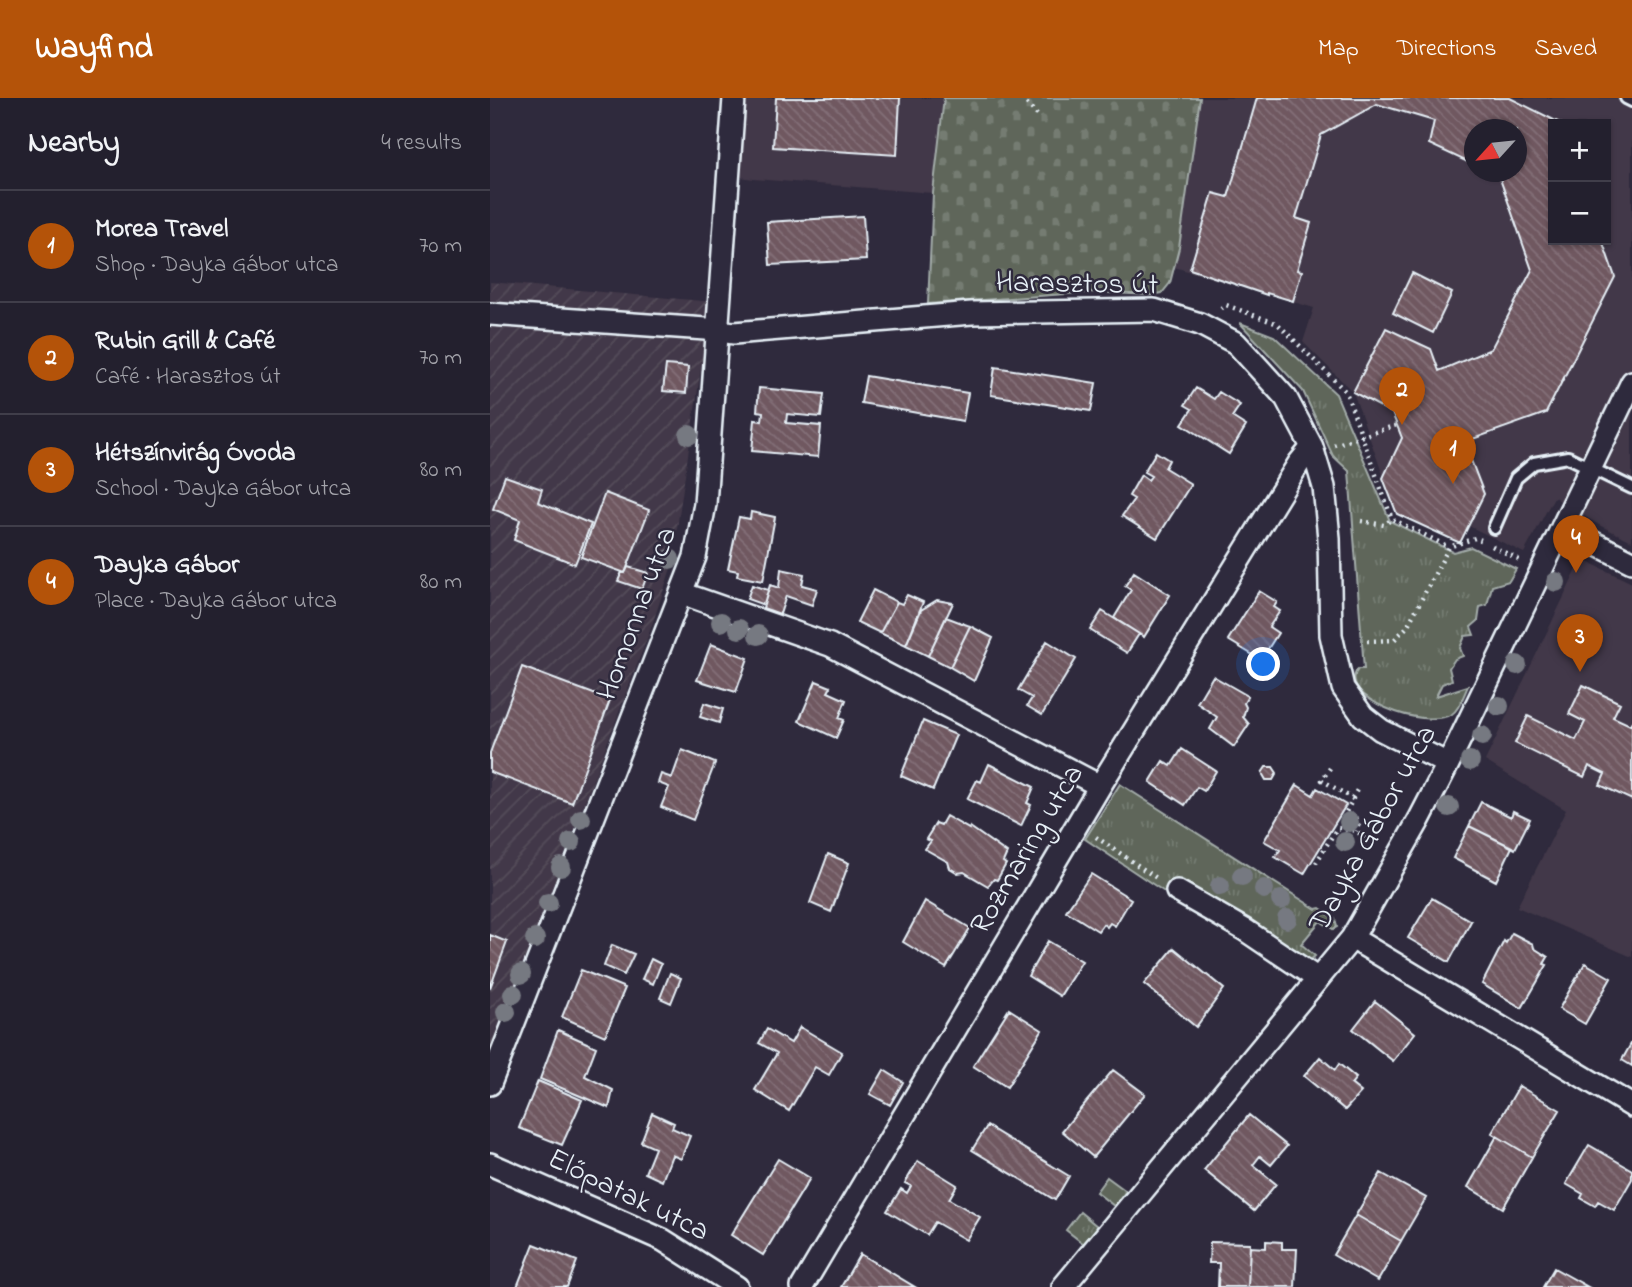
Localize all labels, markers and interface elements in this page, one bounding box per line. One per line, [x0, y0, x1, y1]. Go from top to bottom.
text: Wayfind [35, 25, 153, 73]
text: Map [1318, 32, 1359, 67]
text: Directions [1397, 32, 1496, 67]
text: Saved [1534, 32, 1597, 67]
north arrow [1464, 119, 1527, 182]
map controls [1548, 119, 1611, 245]
button: + [1548, 119, 1611, 182]
text: Nearby [28, 122, 120, 166]
text: 4 results [381, 127, 462, 160]
button: − [1548, 182, 1611, 245]
text: Morea Travel [95, 211, 228, 249]
text: 1 [47, 230, 55, 263]
text: 70 m [419, 230, 462, 263]
text: Shop · Dayka Gábor utca [95, 249, 338, 282]
street label: Harasztos út [995, 262, 1159, 308]
text: Rubin Grill & Café [95, 323, 275, 361]
text: 2 [45, 342, 57, 375]
text: 70 m [419, 342, 462, 375]
text: Café · Harasztos út [95, 361, 281, 394]
pin: 2 [1379, 367, 1425, 425]
pin: 1 [1430, 426, 1476, 484]
text: Hétszínvirág Óvoda [95, 435, 296, 473]
text: 3 [46, 454, 56, 487]
text: 80 m [420, 454, 462, 487]
text: School · Dayka Gábor utca [95, 473, 351, 506]
pin: 4 [1553, 515, 1599, 573]
street label: Homonna utca [586, 521, 690, 707]
text: Dayka Gábor [95, 547, 239, 585]
text: 4 [46, 566, 56, 599]
text: 80 m [420, 566, 462, 599]
text: Place · Dayka Gábor utca [95, 585, 337, 618]
pin: 3 [1557, 614, 1603, 672]
your location [1246, 647, 1280, 681]
street label: Dayka Gábor utca [1298, 717, 1449, 941]
street label: Rozmaring utca [960, 757, 1096, 943]
street label: Előpatak utca [540, 1138, 716, 1254]

